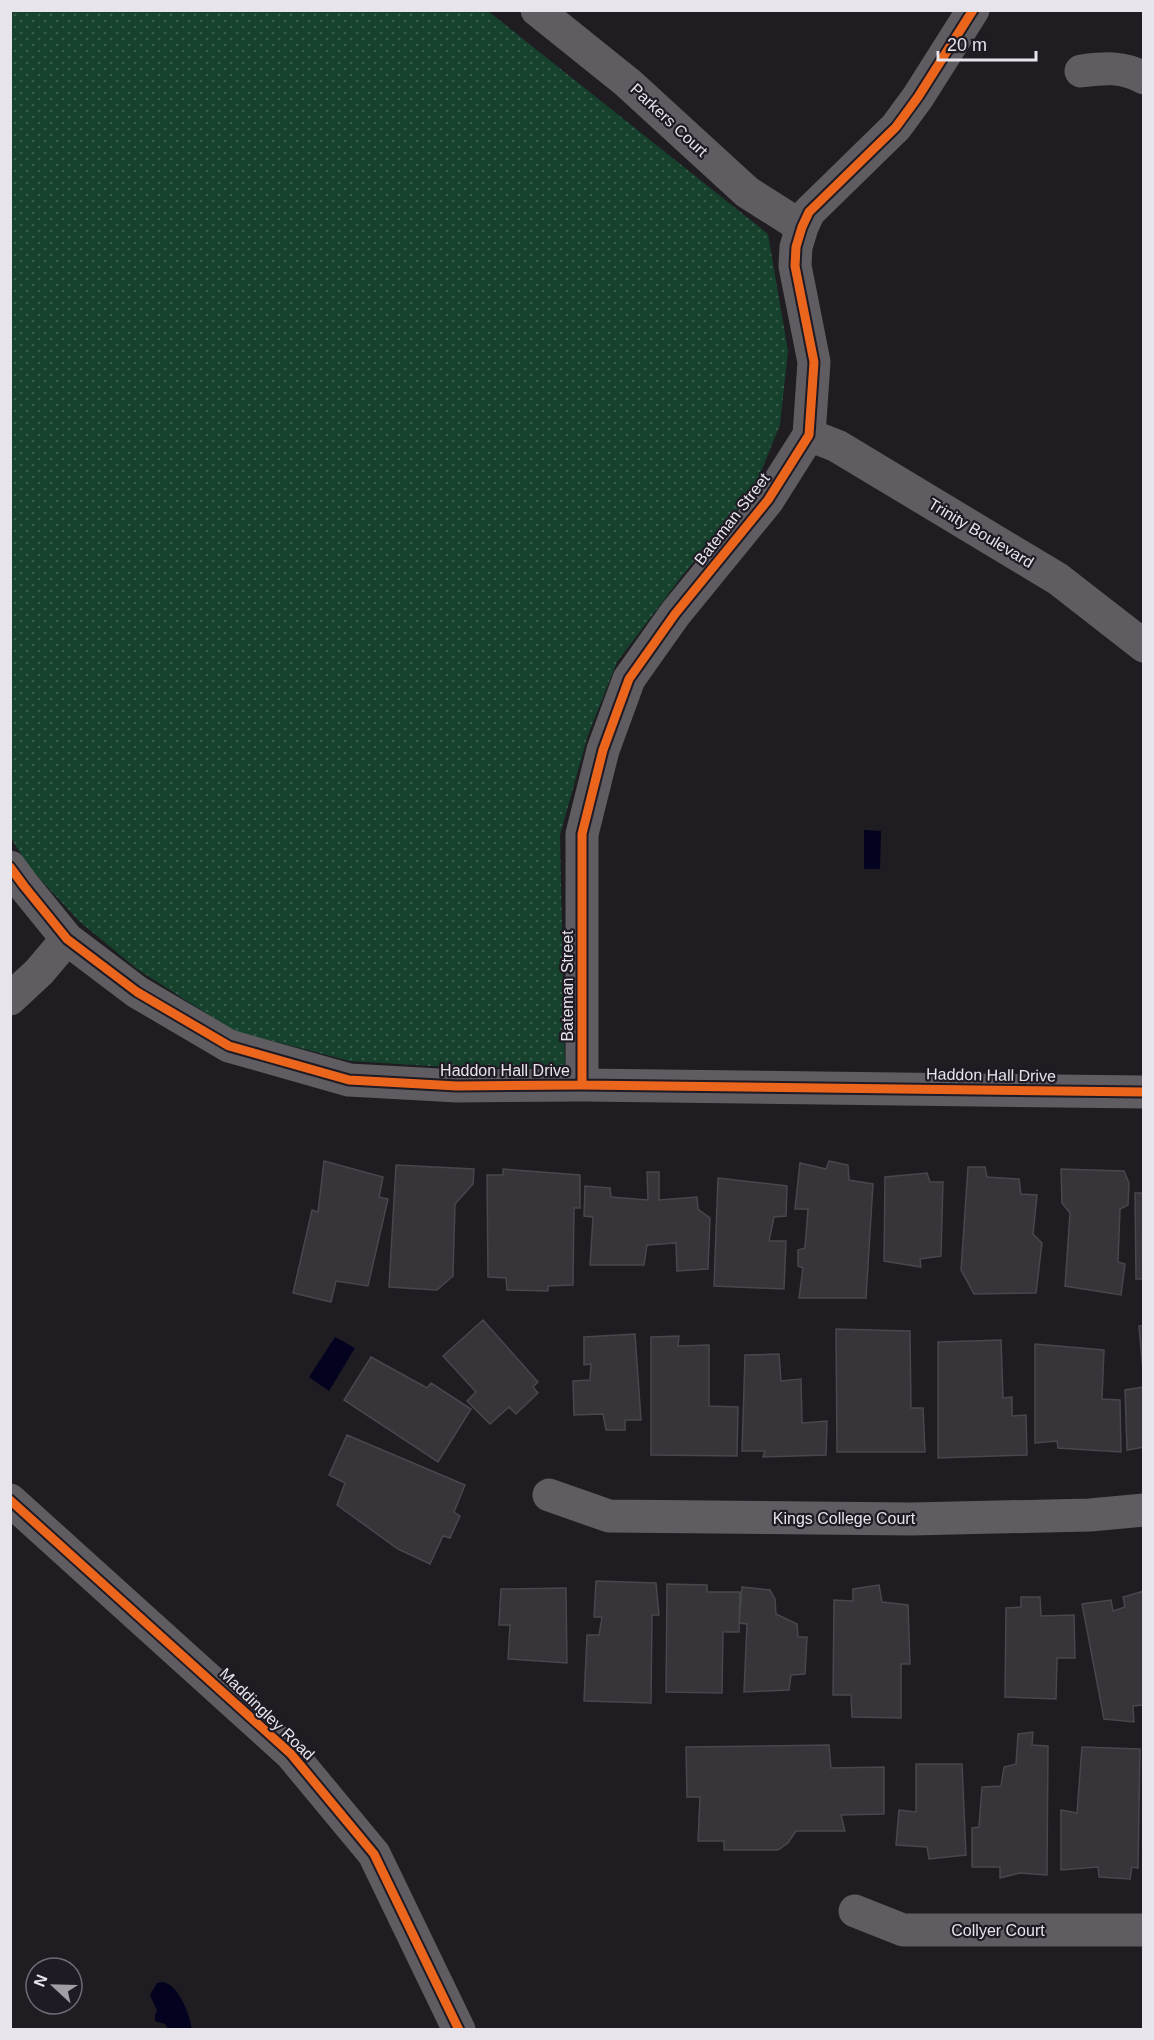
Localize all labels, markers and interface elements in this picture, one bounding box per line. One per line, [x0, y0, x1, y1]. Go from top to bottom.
scale bar [938, 24, 1036, 62]
text: 20 m [947, 35, 987, 55]
street label: Parkers Court [627, 80, 711, 160]
street label: Bateman Street [691, 470, 773, 568]
street label: Trinity Boulevard [925, 495, 1037, 571]
street label: Bateman Street [559, 930, 576, 1042]
street label: Haddon Hall Drive [440, 1062, 570, 1079]
street label: Haddon Hall Drive [926, 1065, 1056, 1085]
street label: Kings College Court [773, 1510, 916, 1527]
street label: Maddingley Road [216, 1665, 318, 1763]
street label: Collyer Court [951, 1922, 1045, 1939]
north arrow [24, 1956, 84, 2016]
text: N [31, 1972, 51, 1989]

